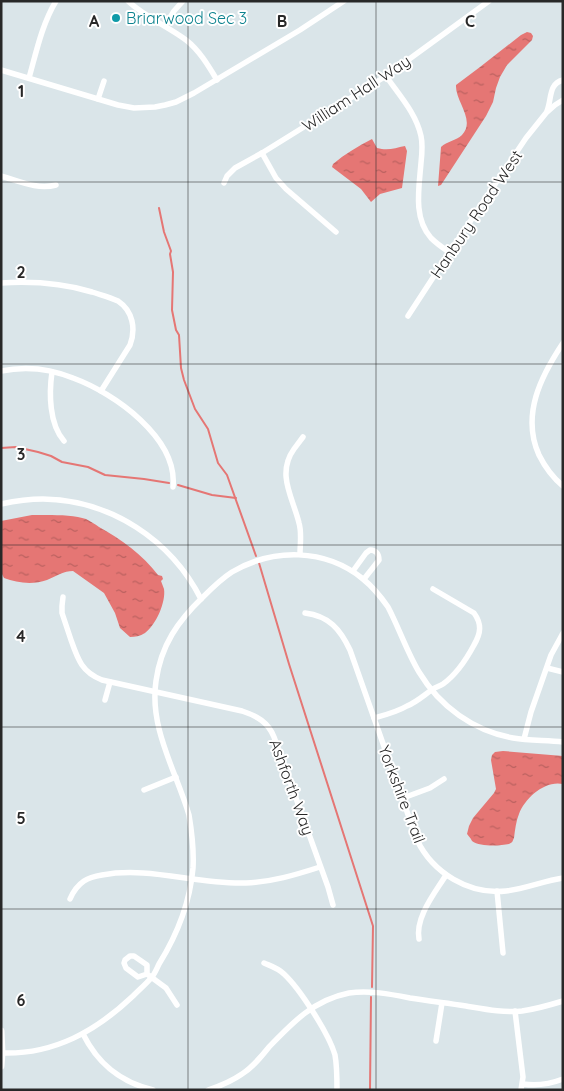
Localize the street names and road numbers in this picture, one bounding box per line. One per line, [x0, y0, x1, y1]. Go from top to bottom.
street label: William Hall Way [298, 50, 414, 136]
street label: Hanbury Road West [426, 146, 526, 282]
street label: Ashforth Way [265, 736, 319, 838]
street label: Yorkshire Trail [374, 742, 430, 846]

